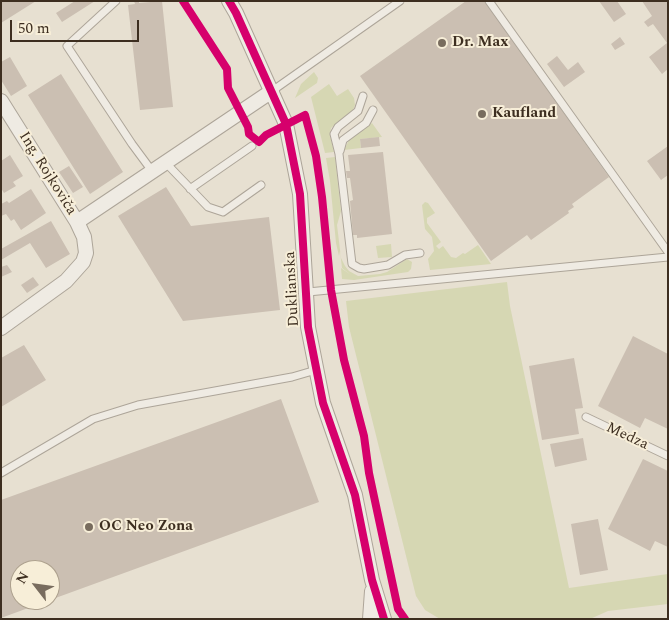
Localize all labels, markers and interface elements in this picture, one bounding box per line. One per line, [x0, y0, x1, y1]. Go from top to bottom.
scale bar [12, 10, 141, 42]
text: 50 m [18, 17, 50, 40]
place label: Dr. Max [452, 34, 508, 52]
marker: Dr. Max [436, 37, 448, 49]
place label: Kaufland [492, 105, 556, 123]
marker: Kaufland [476, 108, 488, 120]
street label: Ing. Rojkoviča [14, 129, 80, 219]
street label: Duklianska [282, 251, 304, 327]
street label: Medza [603, 419, 651, 455]
place label: OC Neo Zona [99, 518, 193, 536]
marker: OC Neo Zona [83, 521, 95, 533]
north arrow [10, 560, 60, 610]
text: N [10, 568, 34, 588]

